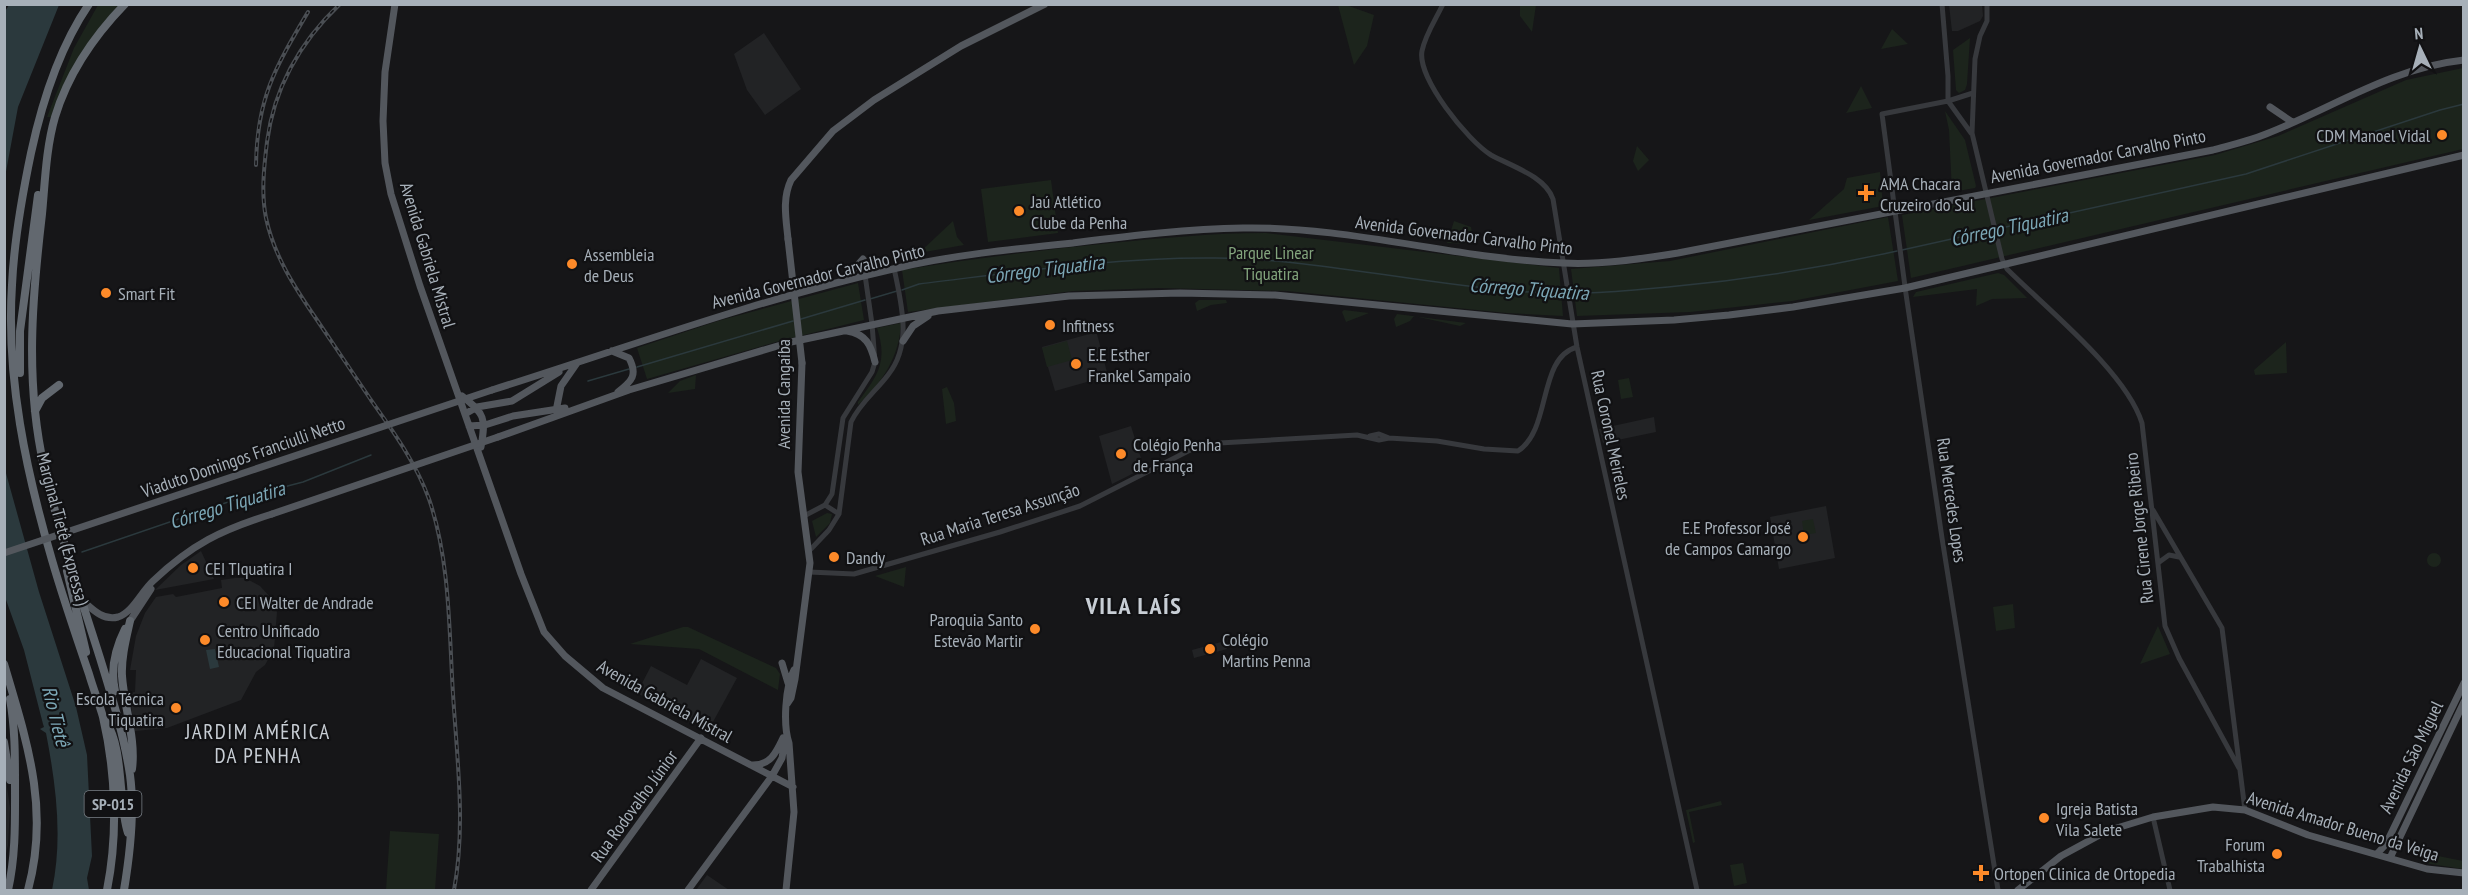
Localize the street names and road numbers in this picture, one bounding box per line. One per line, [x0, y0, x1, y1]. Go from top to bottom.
street label: Avenida Governador Carvalho Pinto [1988, 124, 2208, 188]
street label: Avenida Gabriela Mistral [395, 179, 461, 331]
street label: Avenida Governador Carvalho Pinto [1354, 210, 1574, 260]
street label: Avenida Governador Carvalho Pinto [709, 238, 927, 314]
street label: Avenida Cangaíba [772, 339, 795, 449]
street label: Rua Coronel Meireles [1586, 368, 1636, 502]
street label: Viaduto Domingos Franciulli Netto [137, 411, 348, 503]
street label: Rua Mercedes Lopes [1932, 436, 1972, 564]
street label: Marginal Tietê (Expressa) [32, 450, 95, 608]
street label: Rua Cirene Jorge Ribeiro [2120, 451, 2158, 605]
street label: Rua Maria Teresa Assunção [918, 477, 1083, 551]
street label: Avenida Gabriela Mistral [593, 654, 737, 748]
street label: Avenida São Miguel [2374, 696, 2448, 817]
street label: Rua Rodovalho Júnior [586, 745, 682, 867]
street label: Avenida Amador Bueno da Veiga [2244, 786, 2442, 866]
road number: SP-015 [84, 791, 142, 817]

